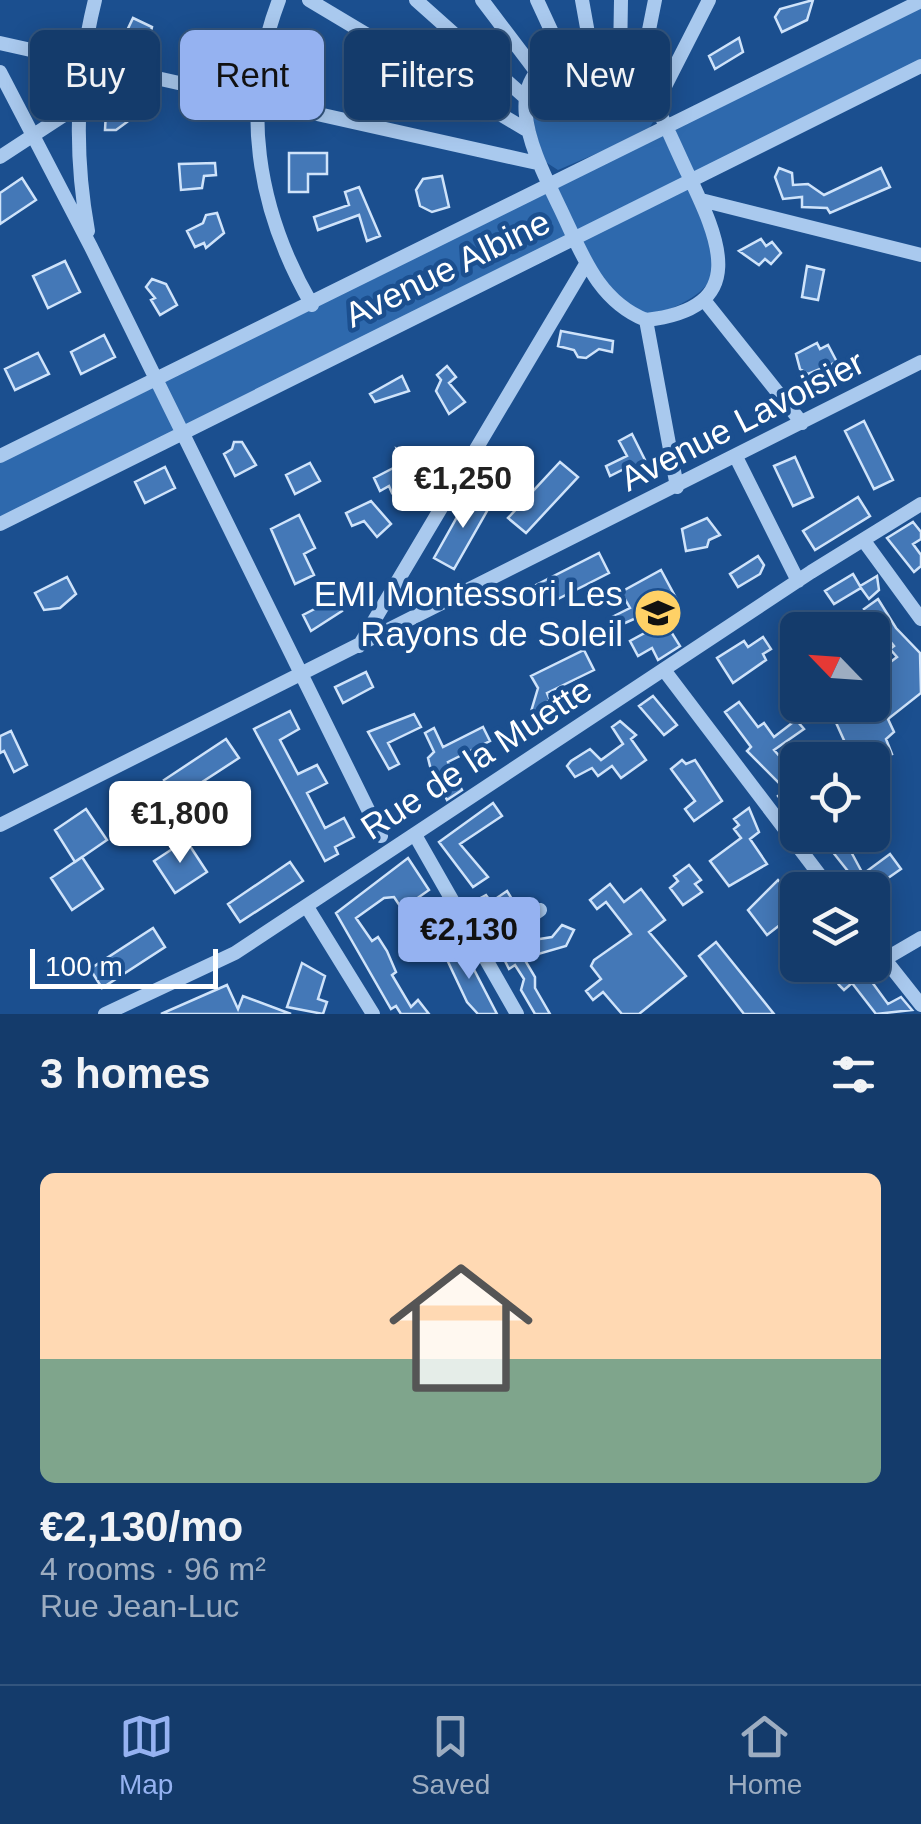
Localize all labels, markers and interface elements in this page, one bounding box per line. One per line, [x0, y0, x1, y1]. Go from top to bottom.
chip: Buy [30, 30, 160, 120]
chip: Rent [180, 30, 324, 120]
chip: Filters [344, 30, 510, 120]
chip: New [530, 30, 670, 120]
street label: Avenue Albine [338, 202, 556, 334]
street label: Avenue Lavoisier [614, 342, 870, 498]
pin: €1,250 [382, 446, 544, 531]
text: €1,250 [414, 460, 512, 496]
place label: EMI Montessori Les Rayons de Soleil [314, 574, 623, 653]
school or university icon: EMI Montessori Les Rayons de Soleil [632, 587, 684, 639]
north arrow [780, 612, 890, 722]
map controls [780, 612, 890, 982]
street label: Rue de la Muette [354, 669, 598, 847]
button: locate [780, 742, 890, 852]
pin: €1,800 [99, 781, 261, 866]
text: €1,800 [131, 795, 229, 831]
button: layers [780, 872, 890, 982]
pin: €2,130 [388, 897, 550, 982]
text: €2,130 [420, 911, 518, 947]
scale bar [30, 944, 218, 988]
text: 100 m [45, 951, 123, 982]
icon: filters [826, 1047, 881, 1102]
text: 3 homes [40, 1050, 210, 1097]
icon: home [371, 1238, 551, 1418]
text: €2,130/mo [40, 1503, 243, 1550]
text: 4 rooms · 96 m² [40, 1551, 266, 1587]
text: Rue Jean-Luc [40, 1588, 239, 1624]
tab: Map [119, 1709, 174, 1801]
tab: Saved [411, 1709, 490, 1801]
tab: Home [728, 1709, 802, 1801]

